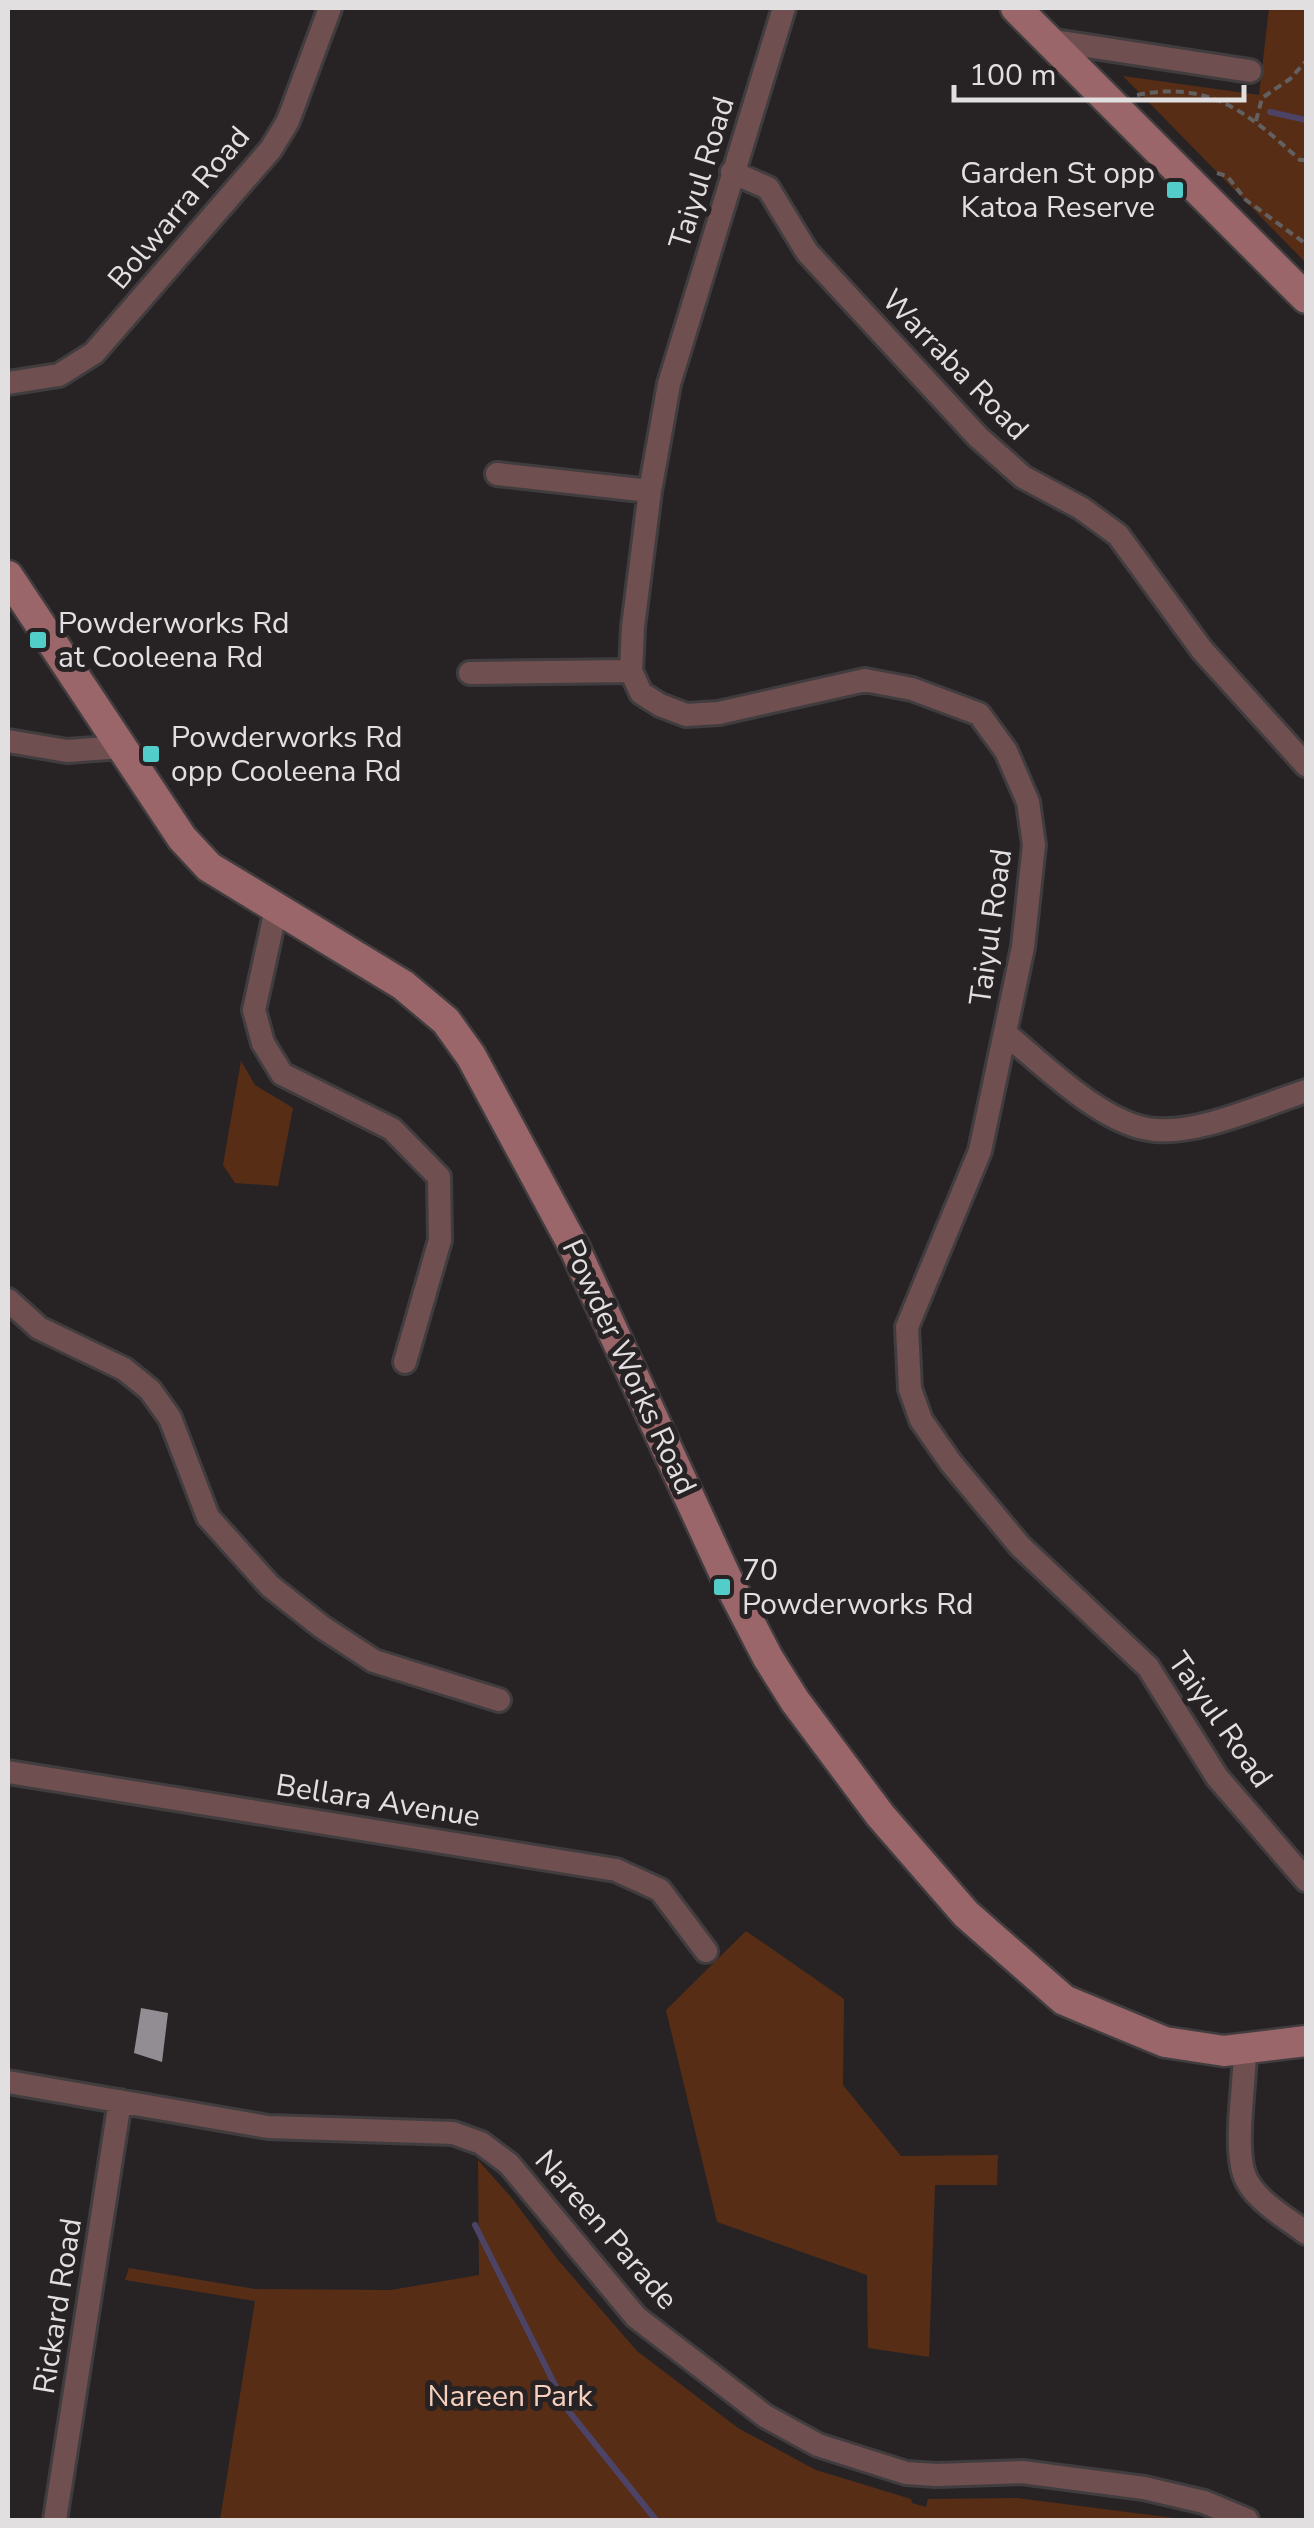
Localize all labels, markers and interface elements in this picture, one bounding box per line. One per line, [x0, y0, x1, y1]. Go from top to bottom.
scale bar [954, 40, 1244, 102]
text: 100 m [969, 55, 1056, 96]
street label: Taiyul Road [659, 92, 745, 254]
street label: Bolwarra Road [99, 118, 259, 298]
place label: Garden St opp Katoa Reserve [960, 153, 1155, 228]
marker: Garden St opp Katoa Reserve [1164, 179, 1186, 201]
street label: Warraba Road [872, 281, 1038, 449]
place label: Powderworks Rd at Cooleena Rd [58, 603, 289, 678]
marker: Powderworks Rd at Cooleena Rd [27, 629, 49, 651]
place label: Powderworks Rd opp Cooleena Rd [171, 717, 402, 792]
marker: Powderworks Rd opp Cooleena Rd [140, 743, 162, 765]
street label: Taiyul Road [960, 846, 1022, 1008]
street label: Powder Works Road [552, 1233, 706, 1501]
place label: 70 Powderworks Rd [742, 1550, 973, 1625]
marker: 70 Powderworks Rd [711, 1576, 733, 1598]
street label: Taiyul Road [1158, 1644, 1282, 1796]
street label: Bellara Avenue [273, 1765, 483, 1837]
street label: Nareen Parade [525, 2141, 687, 2319]
street label: Rickard Road [24, 2215, 92, 2397]
park label: Nareen Park [427, 2376, 594, 2417]

